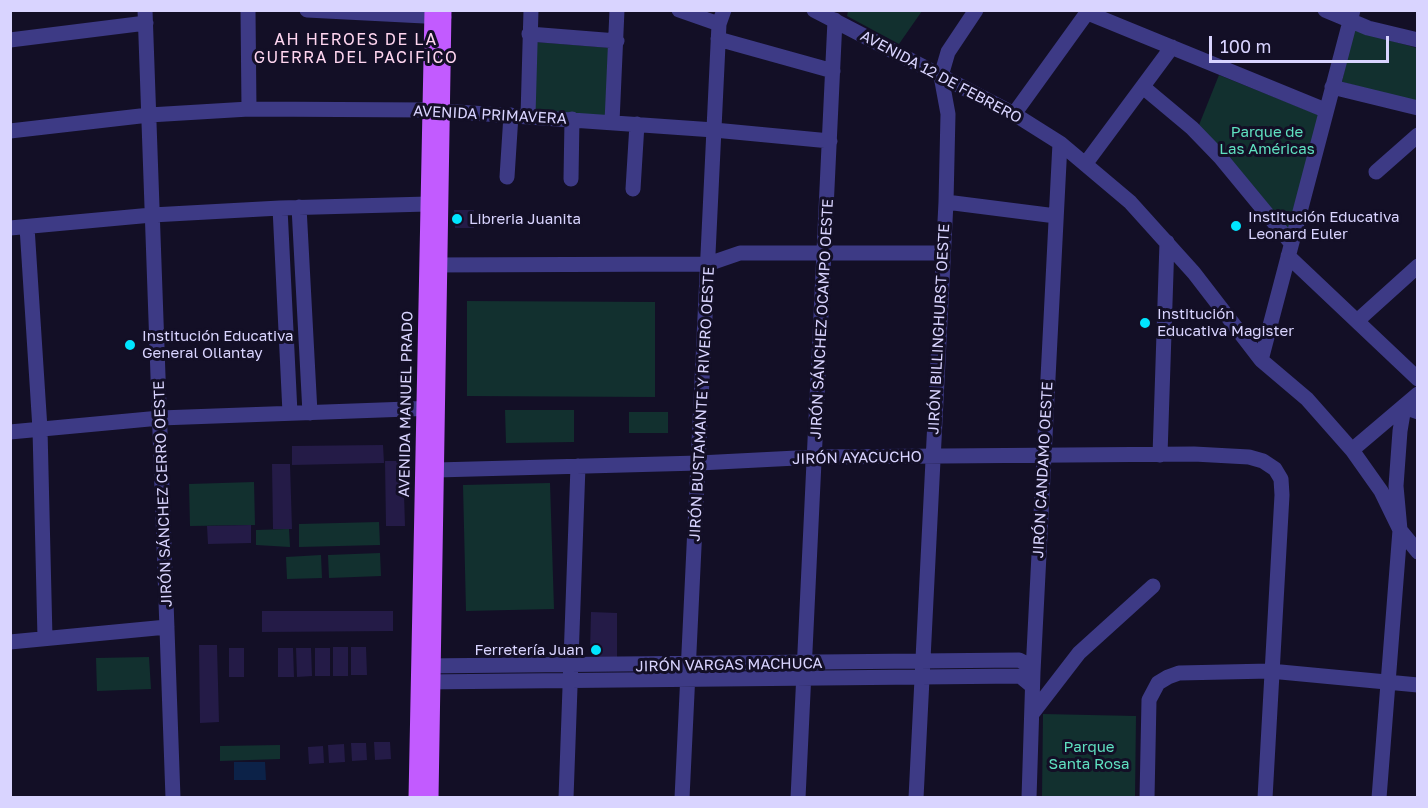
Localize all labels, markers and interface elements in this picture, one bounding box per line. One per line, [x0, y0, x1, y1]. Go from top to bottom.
scale bar [1212, 24, 1392, 62]
street label: AVENIDA 12 DE FEBRERO [857, 27, 1025, 127]
district label: AH HEROES DE LA GUERRA DEL PACIFICO [254, 30, 458, 68]
text: 100 m [1220, 35, 1271, 57]
street label: AVENIDA PRIMAVERA [413, 102, 567, 128]
park label: Parque de Las Américas [1219, 123, 1315, 158]
street label: JIRÓN SÁNCHEZ OCAMPO OESTE [807, 198, 837, 440]
place label: Institución Educativa Leonard Euler [1248, 208, 1399, 243]
place label: Libreria Juanita [469, 210, 581, 228]
marker: Libreria Juanita [450, 212, 464, 226]
marker: Institución Educativa Leonard Euler [1229, 219, 1243, 233]
street label: JIRÓN BILLINGHURST OESTE [924, 223, 954, 435]
street label: JIRÓN BUSTAMANTE Y RIVERO OESTE [686, 266, 718, 542]
place label: Institución Educativa Magister [1157, 305, 1294, 340]
street label: AVENIDA MANUEL PRADO [395, 311, 417, 497]
marker: Institución Educativa Magister [1138, 316, 1152, 330]
place label: Institución Educativa General Ollantay [142, 327, 293, 362]
marker: Institución Educativa General Ollantay [123, 338, 137, 352]
street label: JIRÓN SÁNCHEZ CERRO OESTE [150, 380, 176, 608]
street label: JIRÓN CANDAMO OESTE [1029, 381, 1057, 559]
street label: JIRÓN AYACUCHO [792, 448, 922, 468]
place label: Ferretería Juan [474, 641, 584, 659]
marker: Ferretería Juan [589, 643, 603, 657]
street label: JIRÓN VARGAS MACHUCA [635, 654, 823, 676]
park label: Parque Santa Rosa [1049, 738, 1129, 773]

